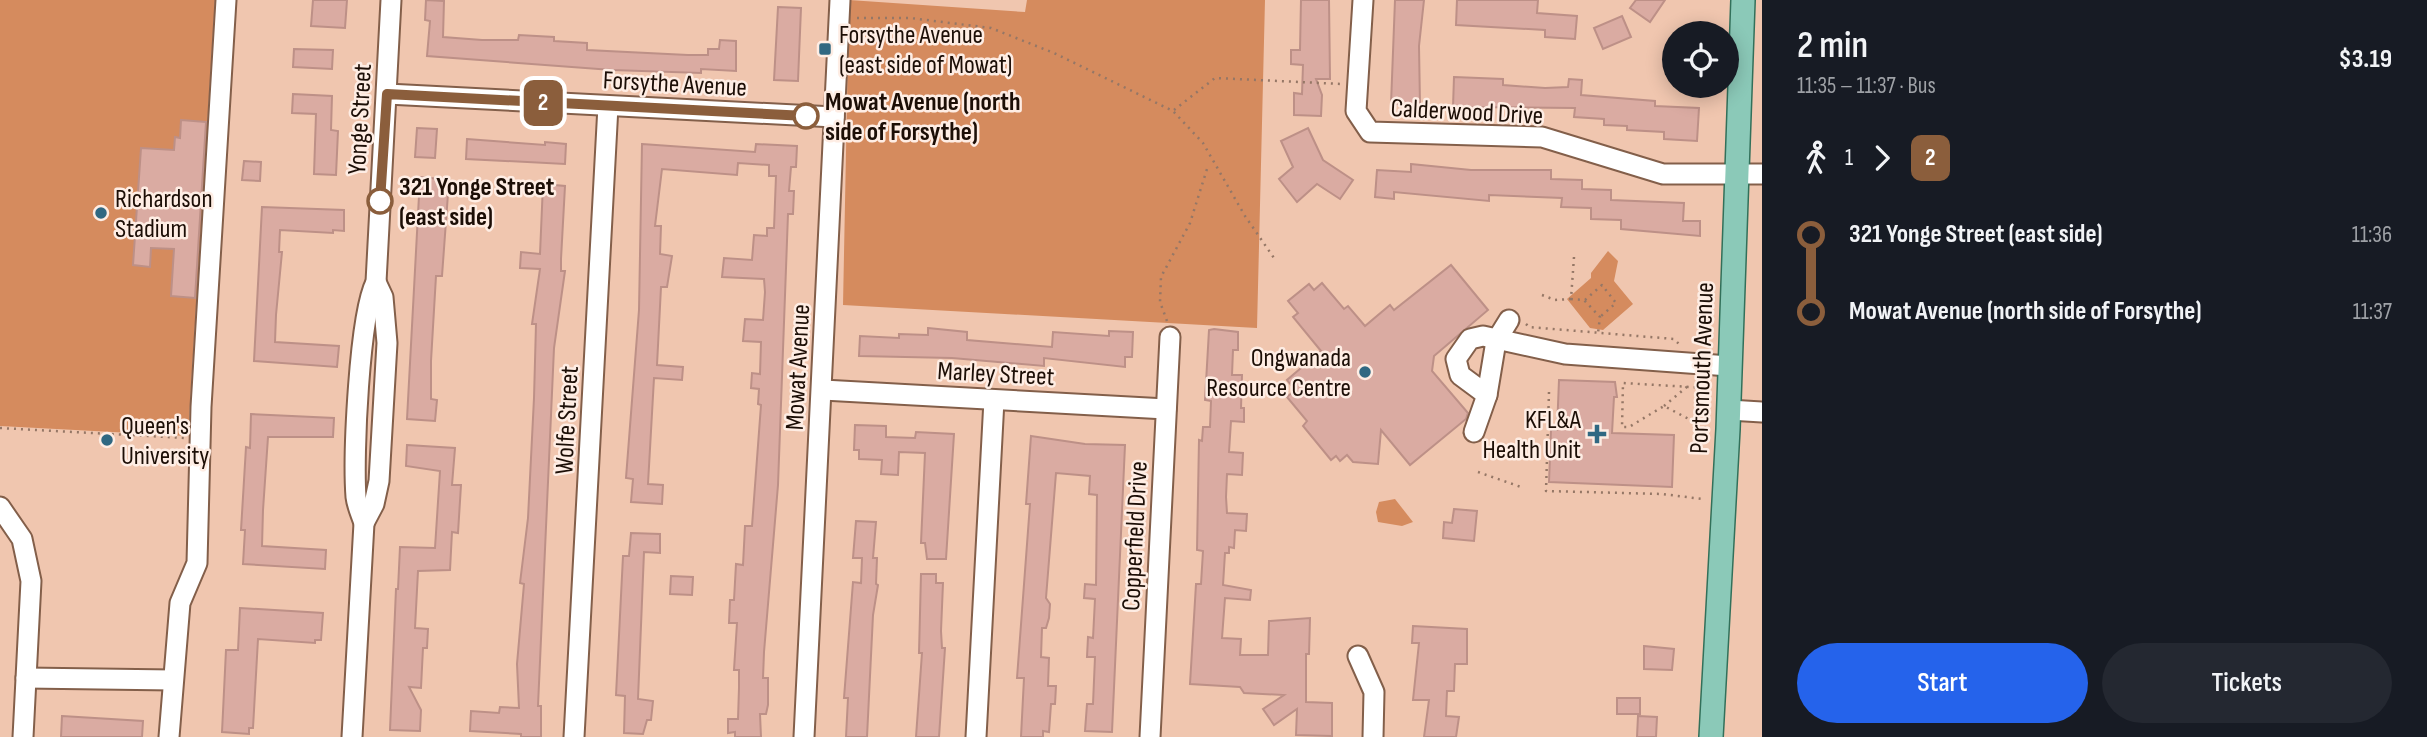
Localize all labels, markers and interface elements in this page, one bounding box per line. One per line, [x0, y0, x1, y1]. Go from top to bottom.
place label: Forsythe Avenue (east side of Mowat) [839, 20, 1012, 81]
map controls [1662, 21, 1739, 98]
button: locate [1662, 21, 1739, 98]
text: 2 min [1797, 23, 1868, 68]
marker: Forsythe Avenue (east side of Mowat) [817, 41, 833, 57]
text: $3.19 [2338, 44, 2392, 75]
street label: Yonge Street [342, 63, 379, 175]
street label: Forsythe Avenue [602, 65, 748, 104]
text: 11:35 – 11:37 · Bus [1797, 72, 1936, 100]
line badge: 2 [520, 80, 566, 126]
place label: Mowat Avenue (north side of Forsythe) [825, 87, 1020, 148]
text: 2 [538, 88, 548, 117]
street label: Calderwood Drive [1390, 93, 1544, 132]
marker: Mowat Avenue (north side of Forsythe) [793, 103, 819, 129]
icon: walk [1797, 139, 1835, 177]
icon: forward [1863, 139, 1901, 177]
text: 2 [1925, 143, 1936, 172]
text: 1 [1845, 144, 1853, 172]
place label: 321 Yonge Street (east side) [399, 172, 555, 233]
place label: Richardson Stadium [115, 184, 213, 245]
marker: 321 Yonge Street (east side) [367, 188, 393, 214]
marker: Richardson Stadium [93, 205, 109, 221]
text: 321 Yonge Street (east side) [1849, 219, 2103, 250]
text: 11:36 [2352, 221, 2392, 249]
street label: Portsmouth Avenue [1684, 282, 1721, 454]
text: Mowat Avenue (north side of Forsythe) [1849, 296, 2202, 327]
text: 11:37 [2353, 298, 2392, 326]
street label: Mowat Avenue [780, 303, 817, 431]
place label: Ongwanada Resource Centre [1206, 343, 1351, 404]
street label: Marley Street [937, 356, 1055, 393]
marker: Ongwanada Resource Centre [1357, 364, 1373, 380]
street label: Wolfe Street [549, 365, 586, 475]
place label: KFL&A Health Unit [1483, 405, 1582, 466]
place label: Queen's University [121, 411, 209, 472]
marker: KFL&A Health Unit [1587, 424, 1607, 444]
marker: Queen's University [99, 432, 115, 448]
street label: Copperfield Drive [1116, 460, 1155, 612]
button: Start [1797, 643, 2088, 723]
button: Tickets [2102, 643, 2392, 723]

